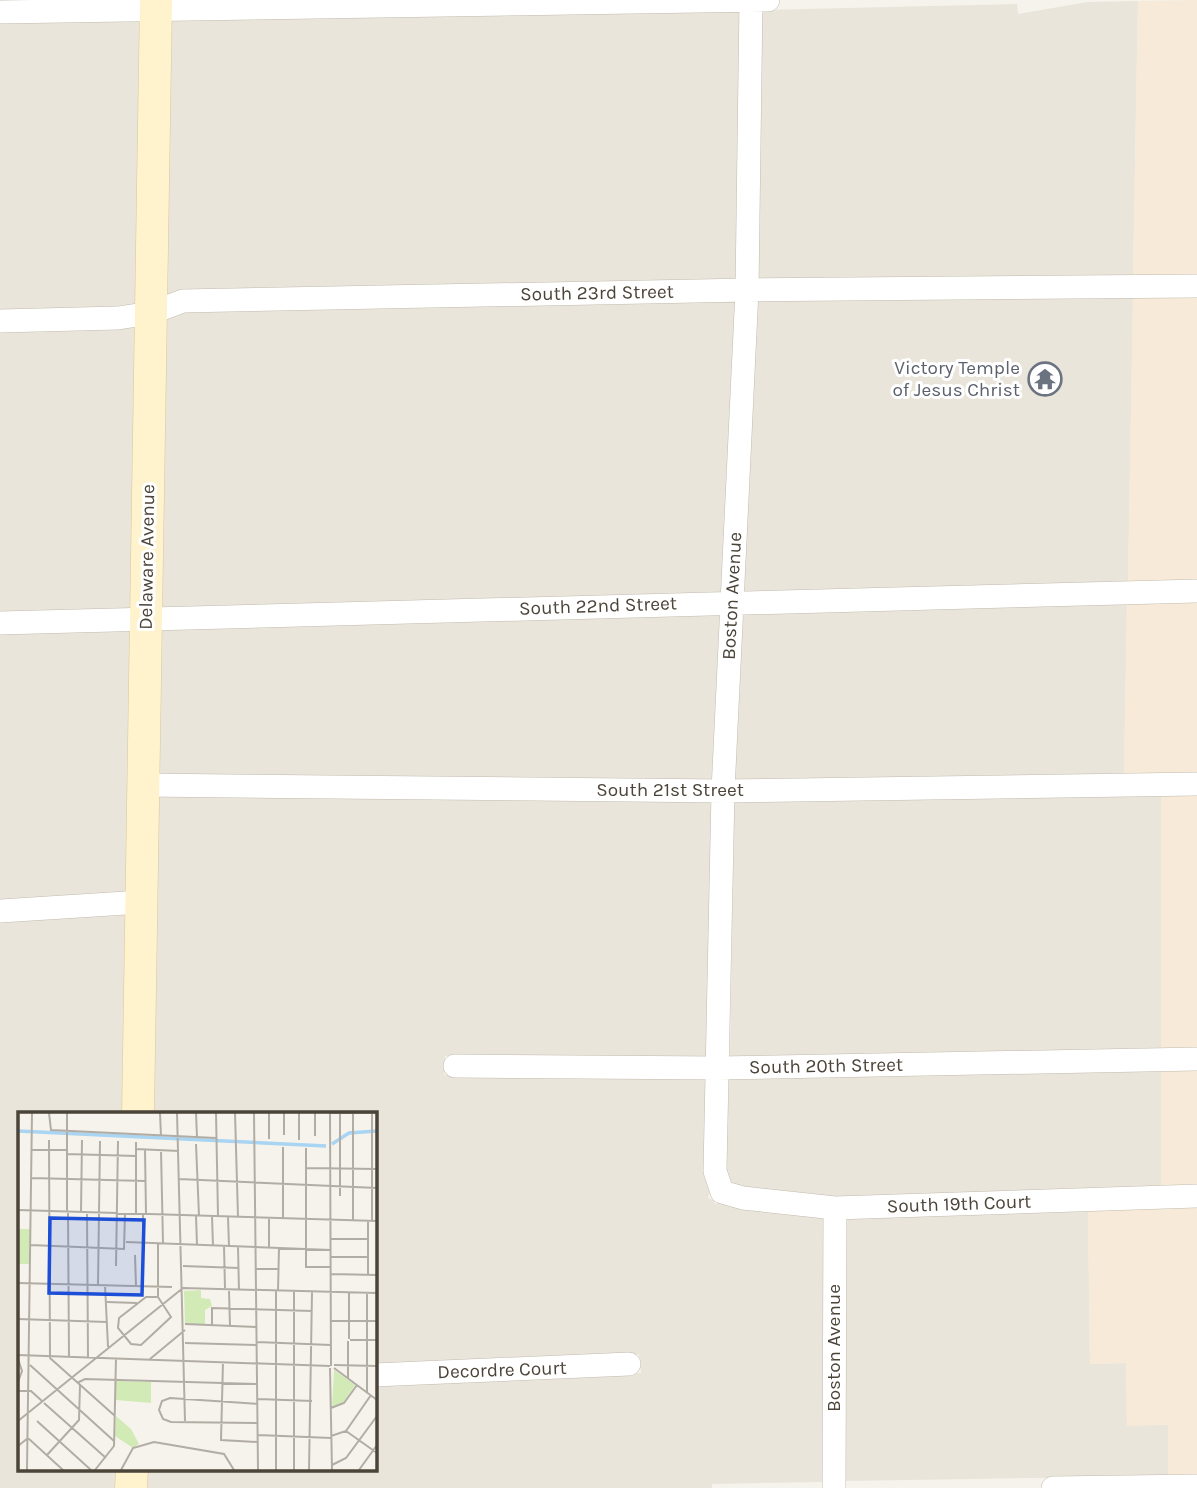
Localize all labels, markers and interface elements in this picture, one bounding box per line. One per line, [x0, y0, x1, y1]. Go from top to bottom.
street label: South 23rd Street [520, 281, 674, 305]
place label: Victory Temple of Jesus Christ [892, 357, 1020, 401]
temple icon: Victory Temple of Jesus Christ [1026, 360, 1064, 398]
street label: Delaware Avenue [135, 484, 159, 630]
street label: Boston Avenue [718, 531, 746, 661]
street label: South 22nd Street [519, 592, 677, 620]
street label: South 21st Street [596, 779, 744, 801]
street label: South 20th Street [749, 1054, 903, 1078]
inset map [18, 1112, 376, 1470]
street label: South 19th Court [886, 1190, 1032, 1218]
street label: Boston Avenue [823, 1284, 845, 1412]
street label: Decordre Court [437, 1357, 567, 1383]

